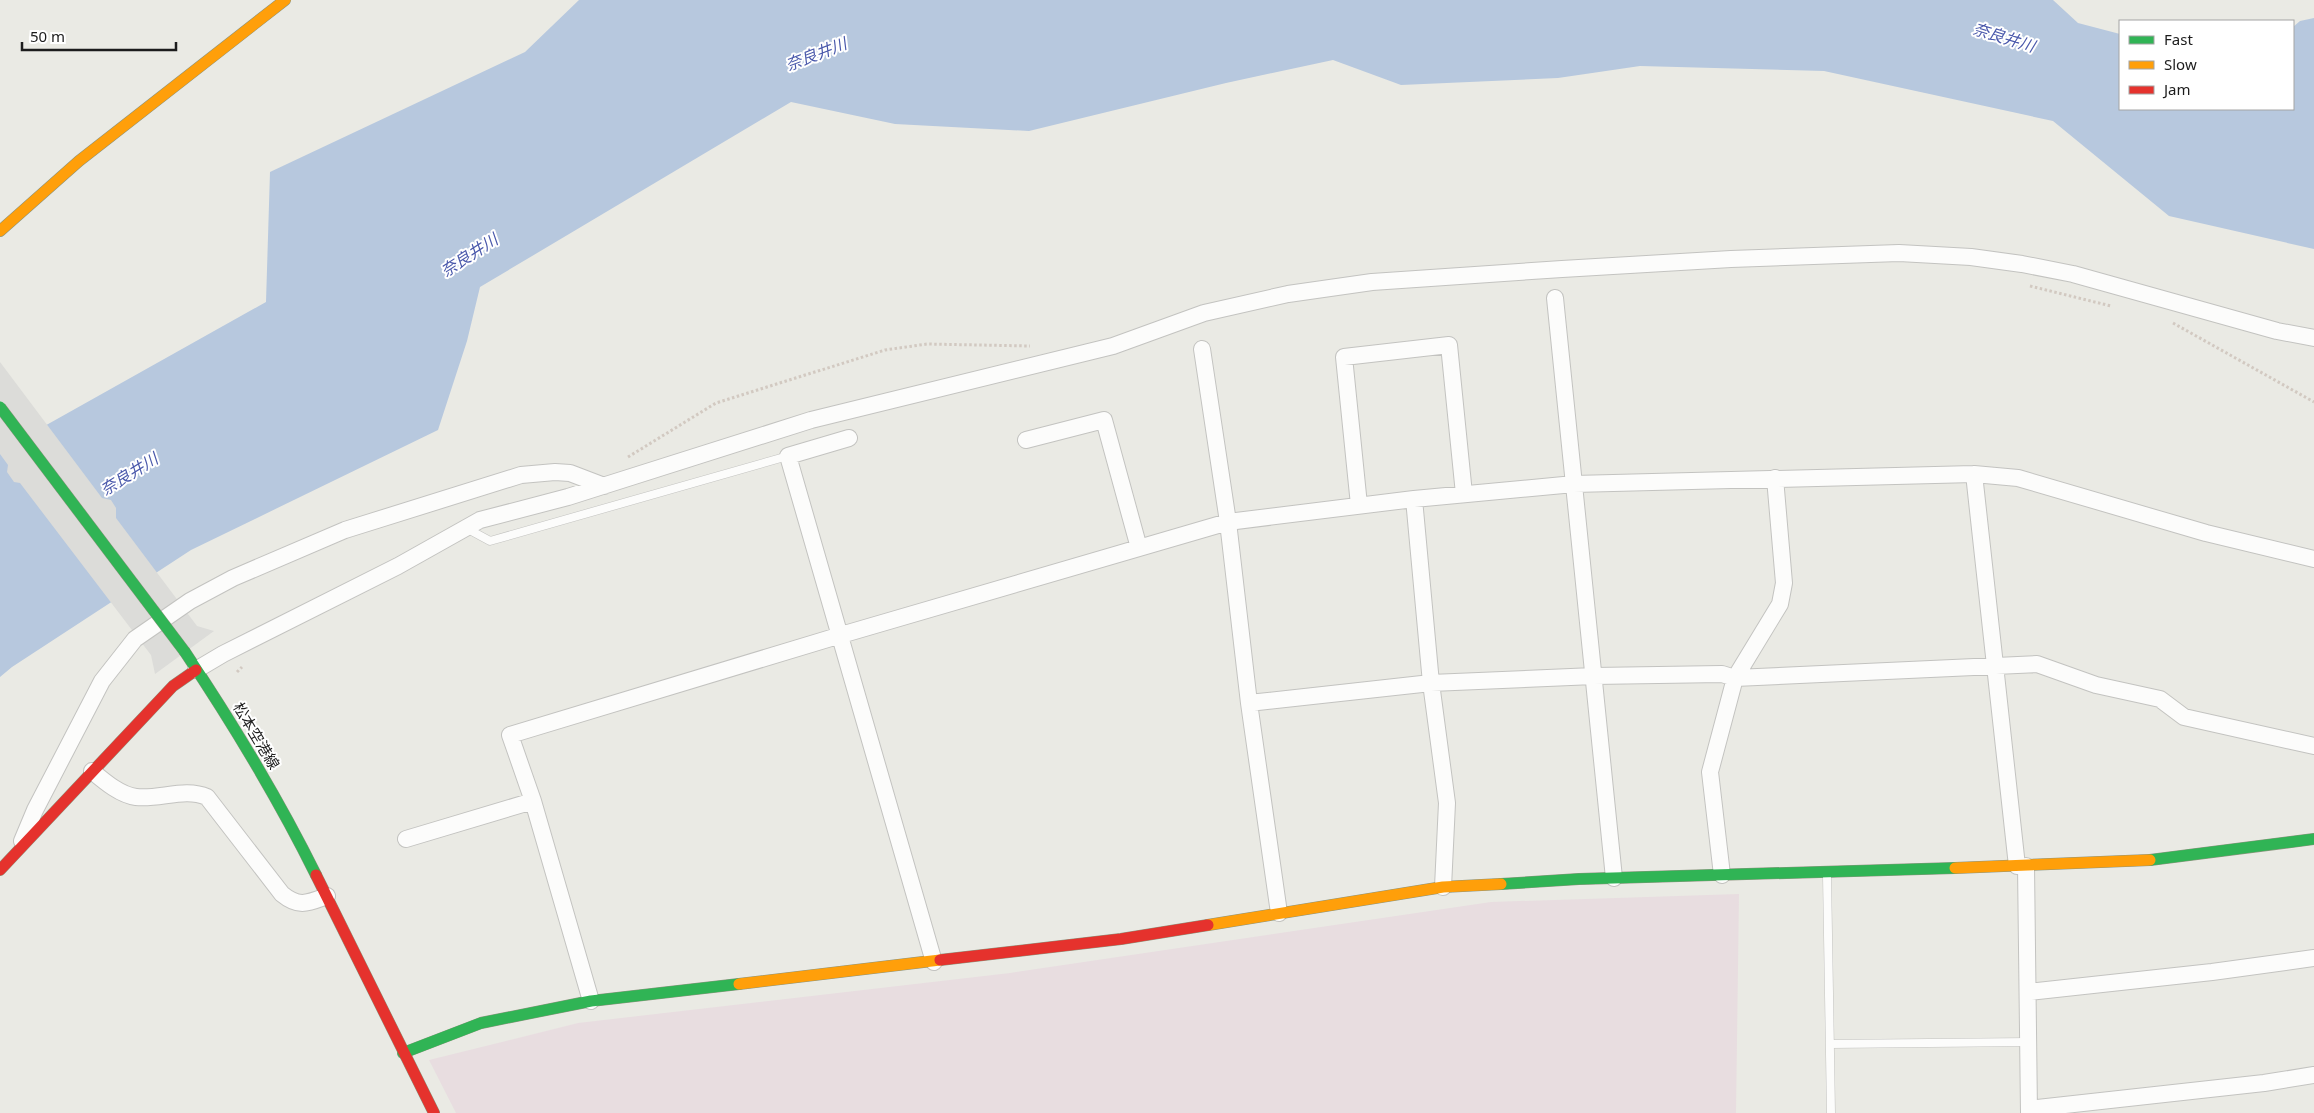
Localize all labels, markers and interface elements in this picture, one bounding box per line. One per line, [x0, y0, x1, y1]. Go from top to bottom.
water label: 奈良井川 [1970, 17, 2040, 57]
scale bar [22, 20, 176, 52]
legend [2119, 20, 2294, 110]
text: 50 m [30, 26, 65, 46]
text: Fast [2164, 29, 2193, 49]
water label: 奈良井川 [782, 32, 852, 76]
text: Slow [2164, 54, 2197, 74]
text: Jam [2162, 79, 2191, 99]
water label: 奈良井川 [436, 227, 503, 282]
water label: 奈良井川 [96, 447, 164, 500]
street label: 松本空港線 [229, 698, 285, 773]

